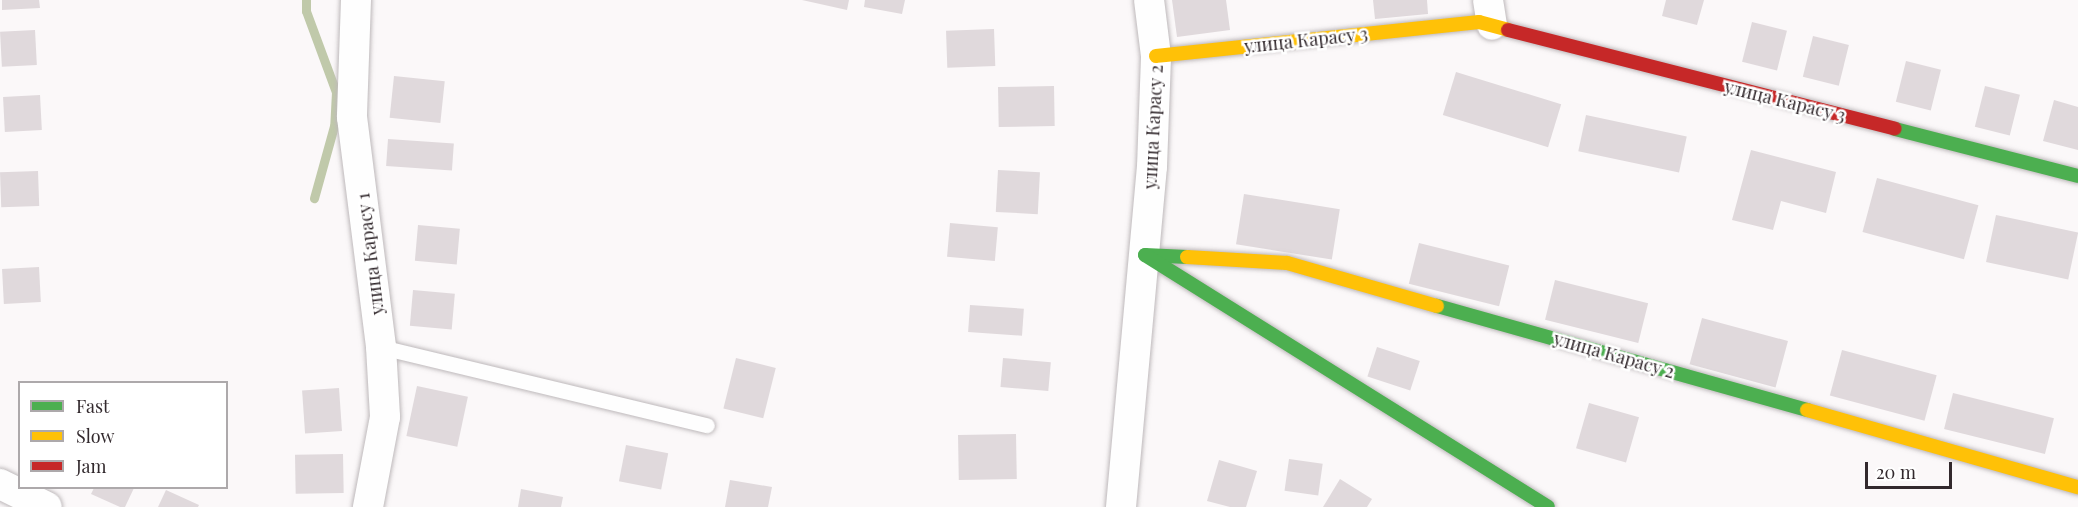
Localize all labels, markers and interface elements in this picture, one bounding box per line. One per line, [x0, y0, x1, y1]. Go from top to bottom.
street label: улица Карасу 3 [1243, 23, 1369, 57]
street label: улица Карасу 2 [1139, 64, 1167, 190]
street label: улица Карасу 3 [1722, 76, 1848, 126]
street label: улица Карасу 1 [352, 192, 388, 316]
street label: улица Карасу 2 [1551, 327, 1677, 383]
legend [18, 381, 228, 489]
text: Fast [76, 394, 109, 418]
text: Slow [76, 424, 114, 448]
scale bar [1868, 450, 1955, 488]
text: Jam [76, 454, 106, 478]
text: 20 m [1876, 460, 1916, 484]

